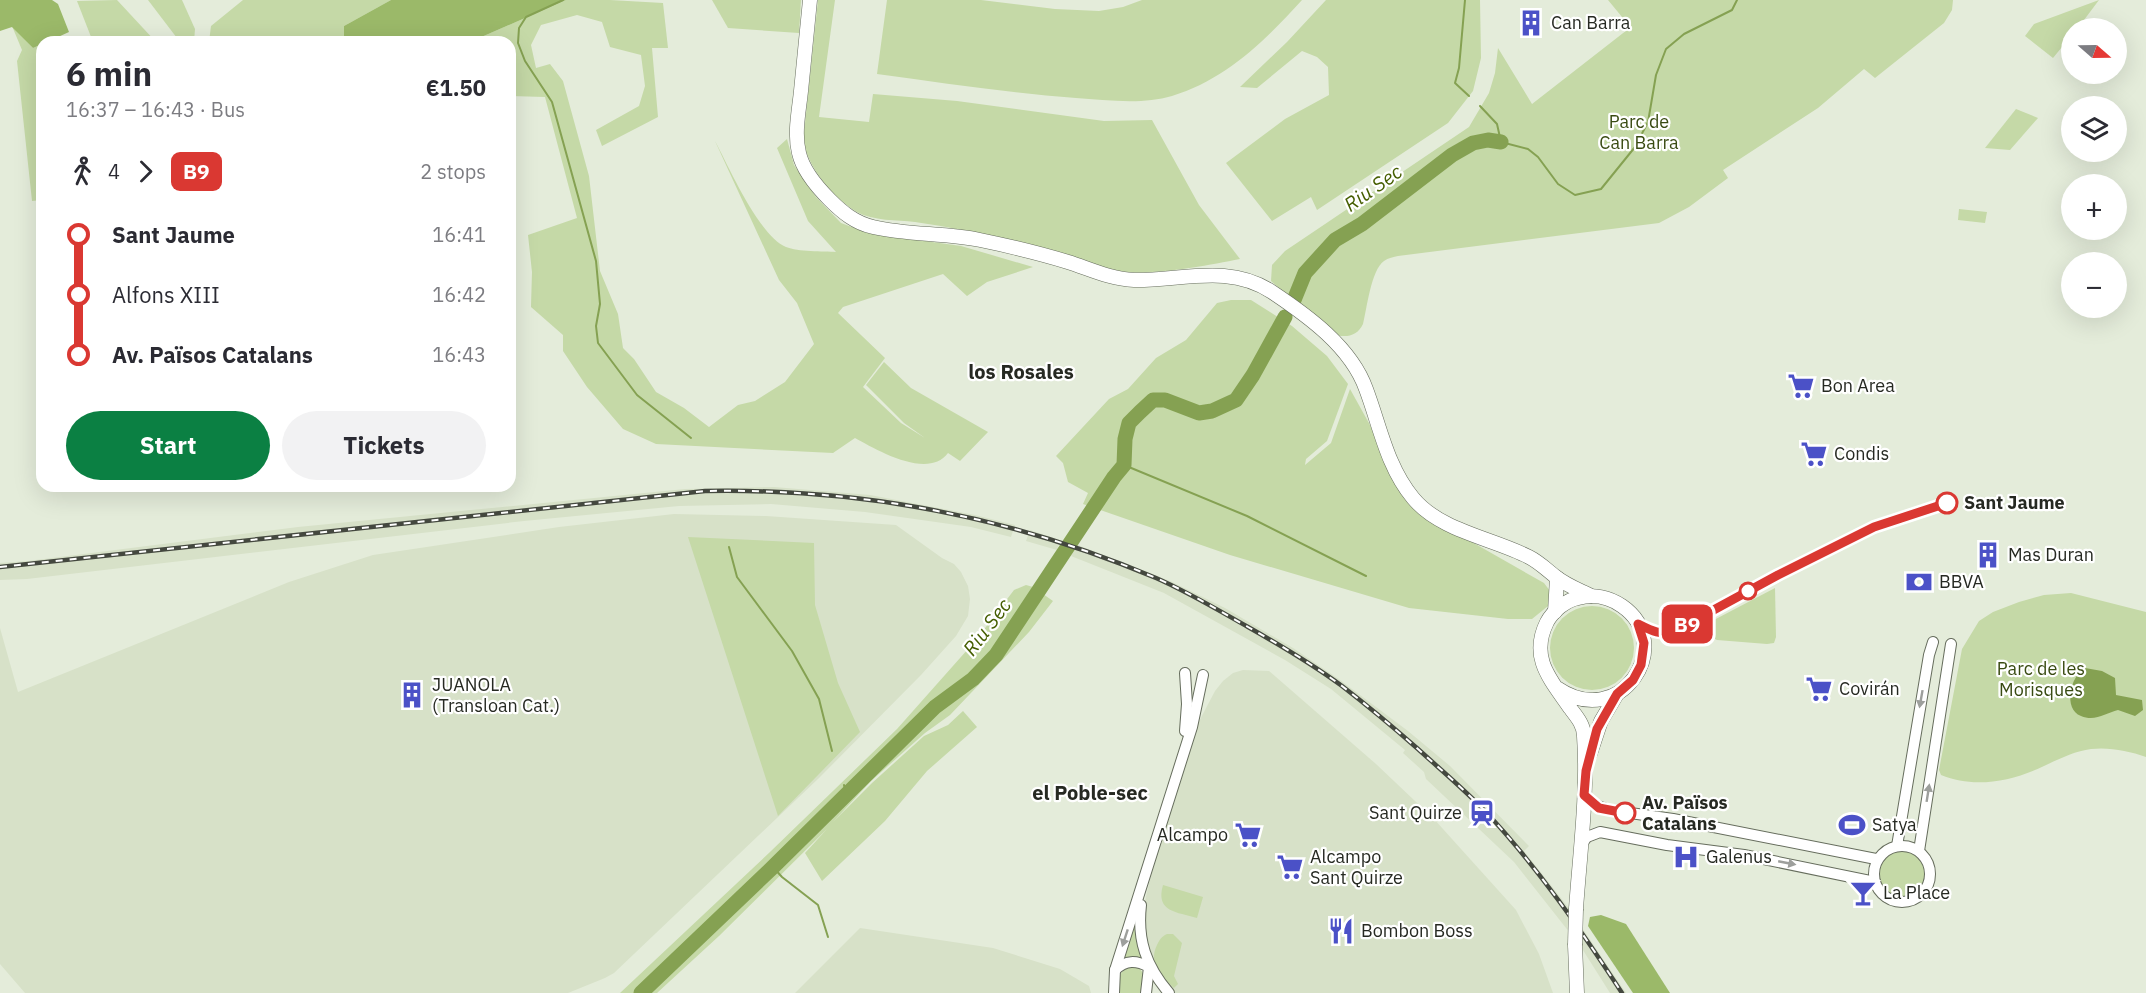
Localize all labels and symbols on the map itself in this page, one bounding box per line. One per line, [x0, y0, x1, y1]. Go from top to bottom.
building icon: Can Barra [1516, 8, 1546, 38]
place label: Can Barra [1551, 11, 1631, 34]
north arrow [2061, 18, 2127, 84]
park label: Parc de Can Barra [1599, 110, 1679, 154]
water label: Riu Sec [1338, 158, 1407, 217]
district label: los Rosales [968, 358, 1074, 385]
supermarket icon: Bon Area [1786, 371, 1816, 401]
place label: Bon Area [1821, 374, 1895, 397]
supermarket icon: Condis [1799, 439, 1829, 469]
place label: Condis [1834, 442, 1889, 465]
place label: Sant Jaume [1964, 491, 2065, 514]
marker: Sant Jaume [1936, 492, 1958, 514]
building icon: Mas Duran [1973, 540, 2003, 570]
place label: Mas Duran [2008, 543, 2094, 566]
bank icon: BBVA [1904, 567, 1934, 597]
place label: BBVA [1939, 570, 1984, 593]
unlabelled marker [1739, 582, 1757, 600]
water label: Riu Sec [956, 592, 1017, 661]
line badge: B9 [1660, 604, 1714, 644]
park label: Parc de les Morisques [1997, 657, 2085, 701]
place label: JUANOLA (Transloan Cat.) [432, 673, 560, 717]
supermarket icon: Covirán [1804, 674, 1834, 704]
place label: Covirán [1839, 677, 1900, 700]
building icon: JUANOLA (Transloan Cat.) [397, 680, 427, 710]
one-way arrow [1917, 690, 1926, 709]
district label: el Poble-sec [1032, 779, 1148, 806]
one-way arrow [1924, 783, 1933, 802]
place label: Av. Països Catalans [1642, 791, 1728, 835]
station icon: Sant Quirze [1467, 798, 1497, 828]
place label: Sant Quirze [1369, 801, 1462, 824]
marker: Av. Països Catalans [1614, 802, 1636, 824]
sports icon: Satya [1837, 810, 1867, 840]
place label: Satya [1872, 813, 1917, 836]
supermarket icon: Alcampo [1233, 820, 1263, 850]
place label: Alcampo [1157, 823, 1228, 846]
hospital icon: Galenus [1671, 842, 1701, 872]
place label: Alcampo Sant Quirze [1310, 845, 1403, 889]
place label: Galenus [1706, 845, 1772, 868]
supermarket icon: Alcampo Sant Quirze [1275, 852, 1305, 882]
one-way arrow [1778, 859, 1797, 868]
bar icon: La Place [1848, 878, 1878, 908]
place label: La Place [1883, 881, 1950, 904]
restaurant icon: Bombon Boss [1326, 916, 1356, 946]
place label: Bombon Boss [1361, 919, 1473, 942]
one-way arrow [1120, 929, 1130, 947]

